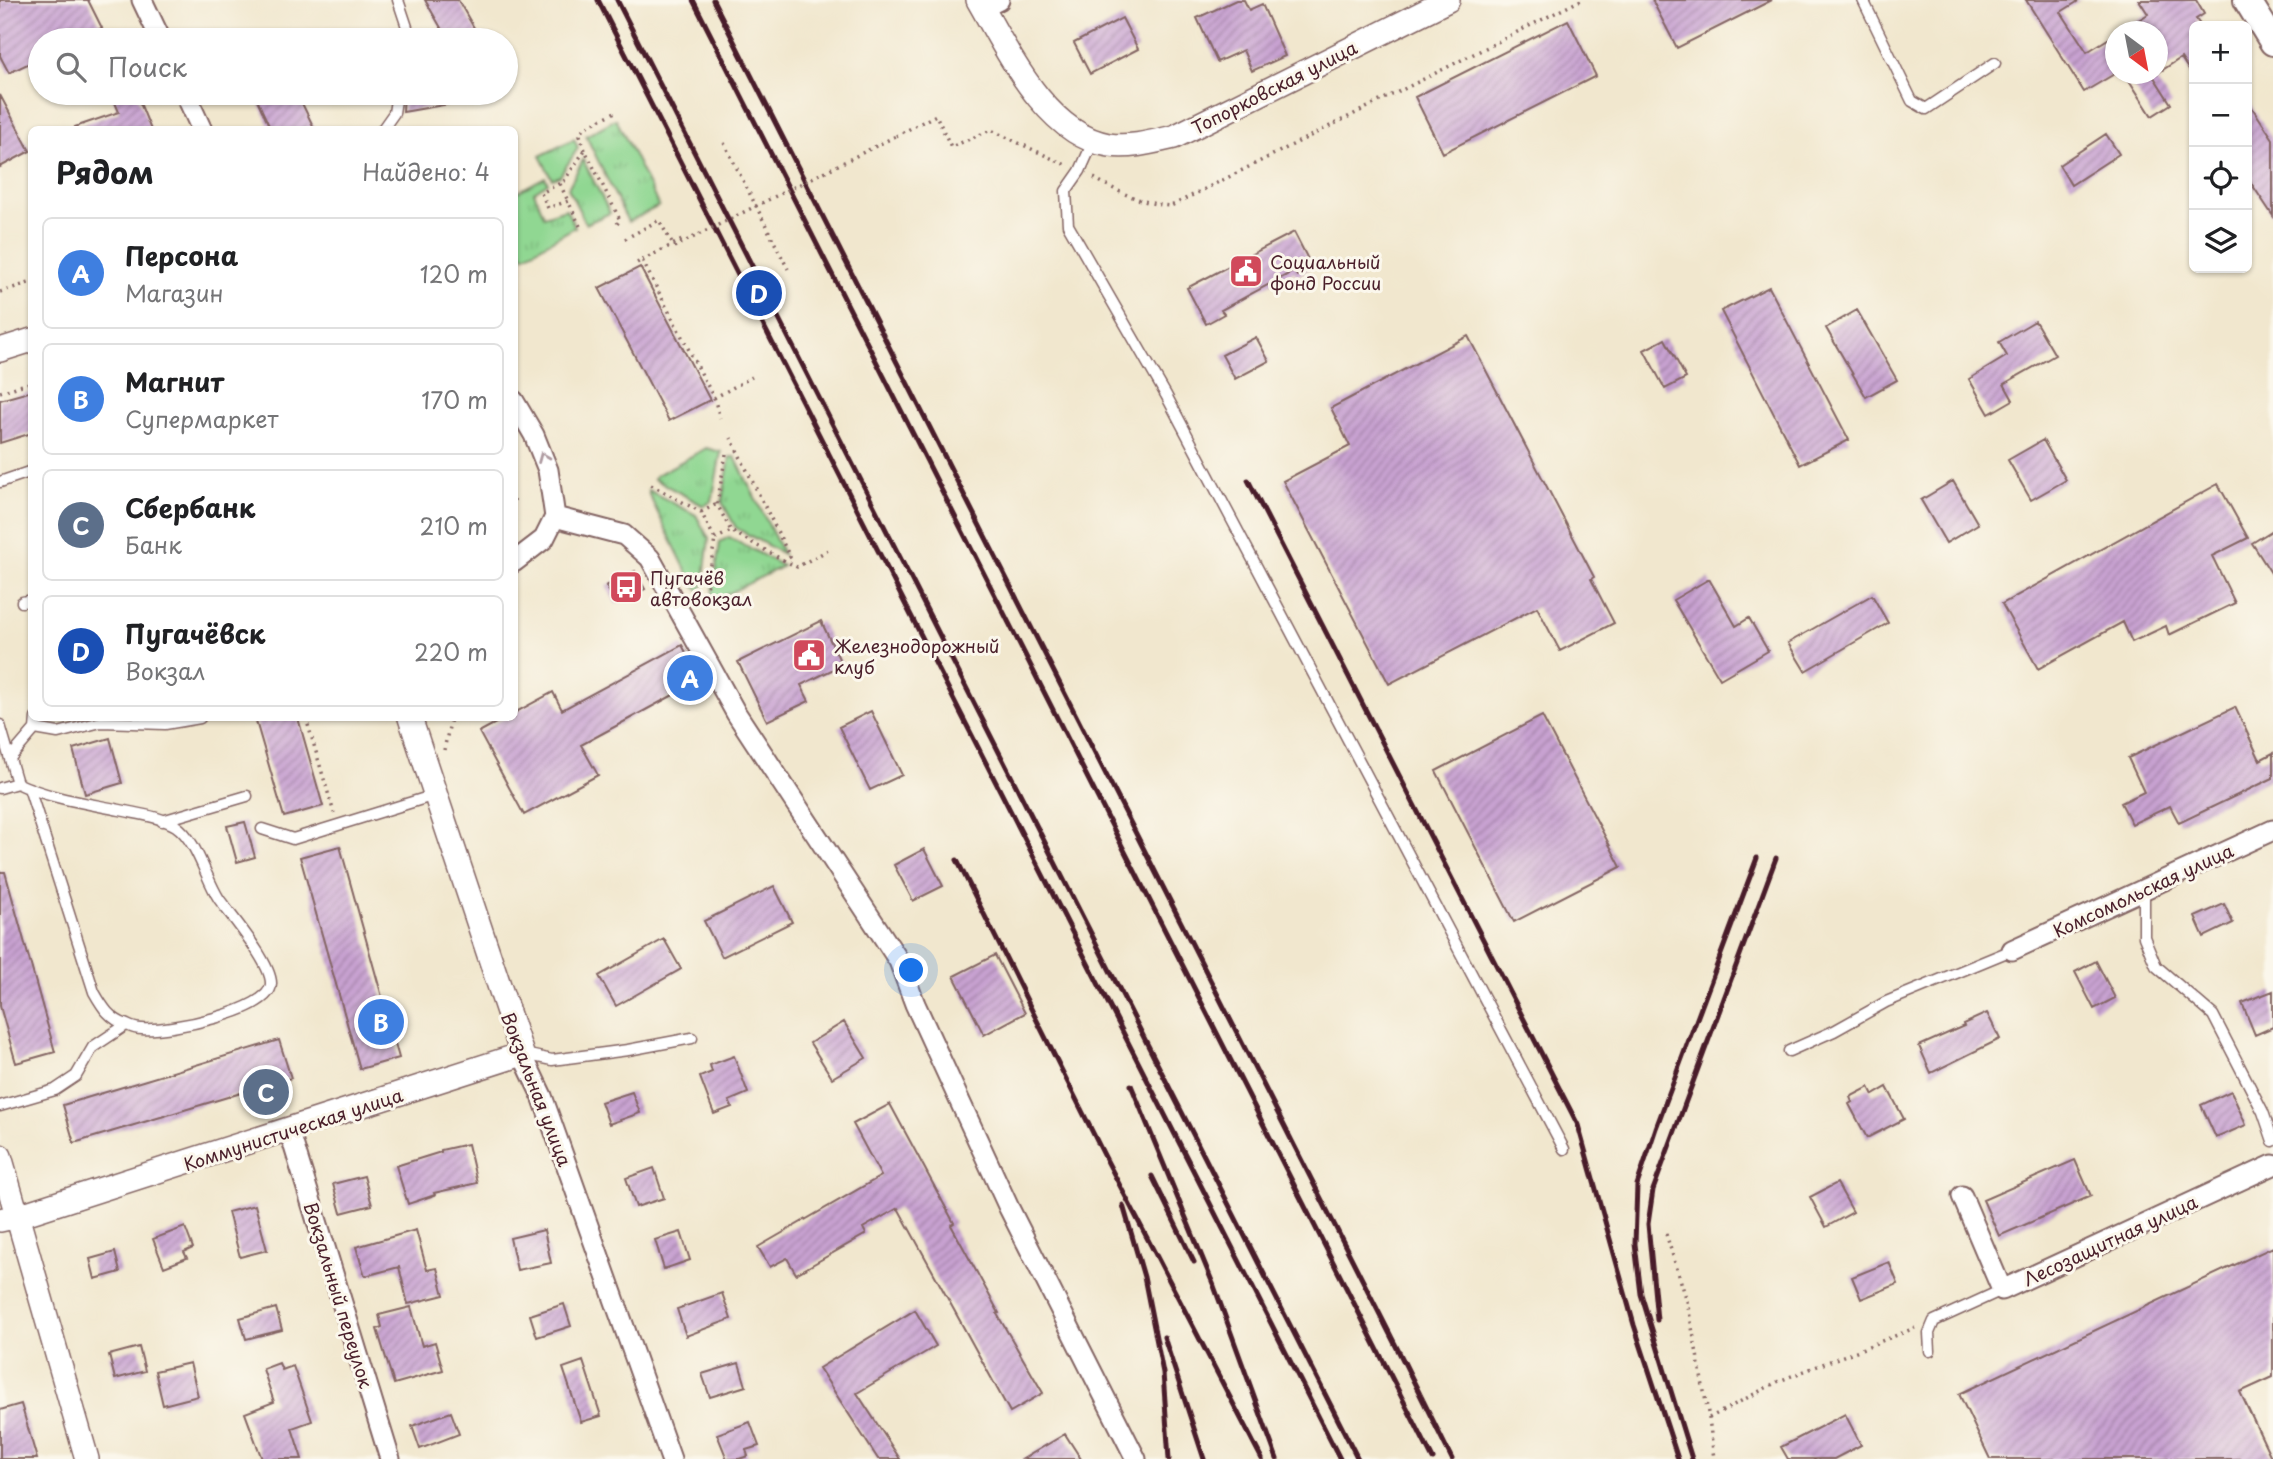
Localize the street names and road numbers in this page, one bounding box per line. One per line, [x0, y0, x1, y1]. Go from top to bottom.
street label: Топорковская улица [1186, 33, 1362, 141]
street label: Комсомольская улица [2048, 836, 2238, 944]
street label: Вокзальная улица [495, 1008, 579, 1171]
street label: Коммунистическая улица [180, 1081, 407, 1177]
street label: Лесозащитная улица [2018, 1187, 2202, 1292]
street label: Вокзальный переулок [298, 1199, 380, 1392]

